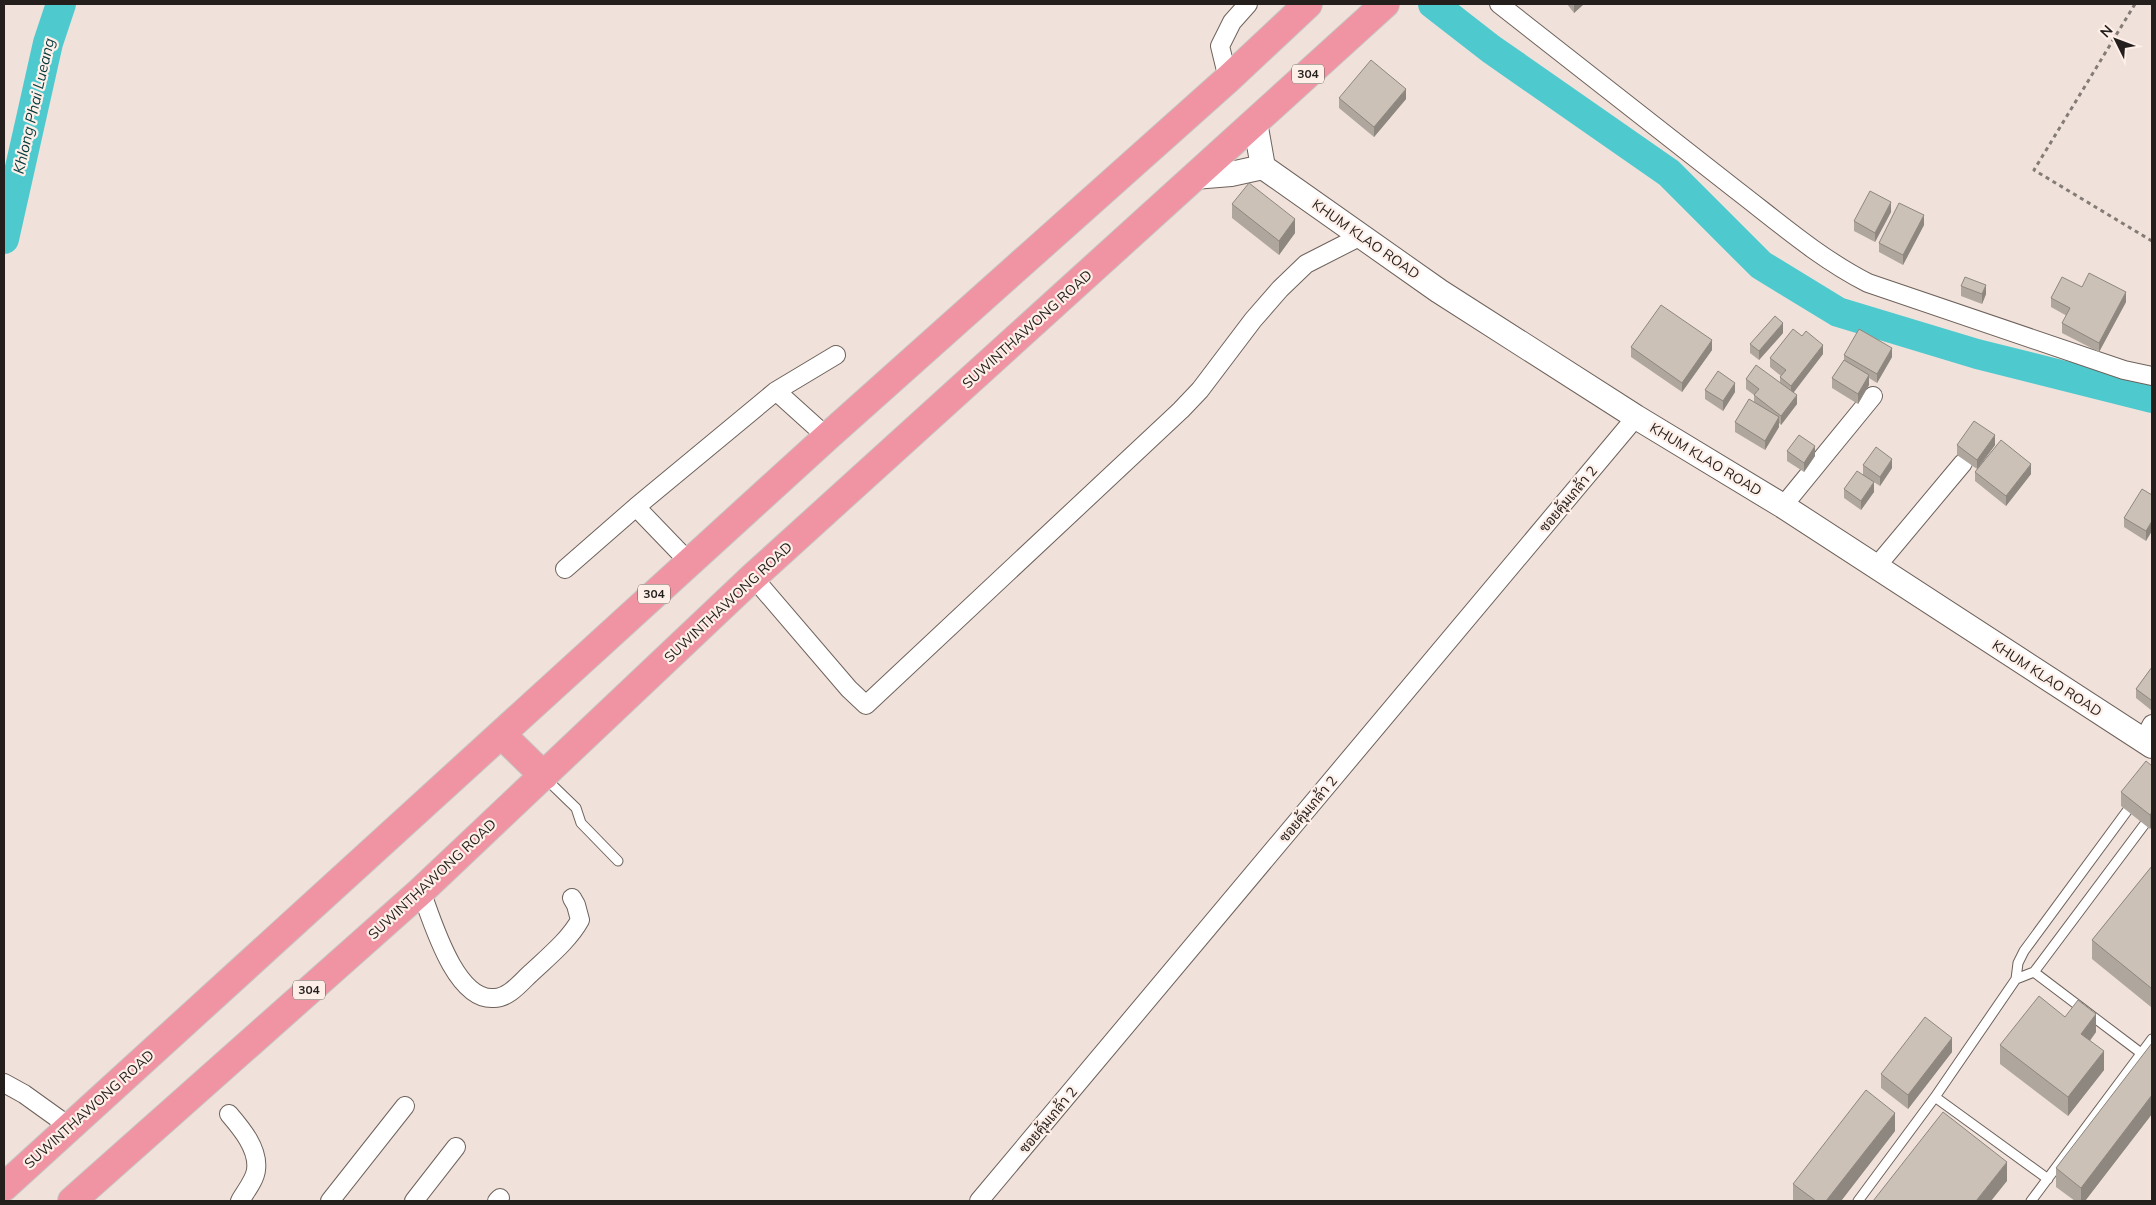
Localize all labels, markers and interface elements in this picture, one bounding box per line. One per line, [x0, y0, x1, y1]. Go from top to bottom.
north arrow [2091, 15, 2141, 65]
text: N [2096, 21, 2117, 41]
water label: Khlong Phai Lueang [9, 36, 58, 176]
road number: 304 [1292, 64, 1324, 84]
street label: KHUM KLAO ROAD [1309, 195, 1423, 283]
street label: SUWINTHAWONG ROAD [958, 266, 1096, 392]
street label: KHUM KLAO ROAD [1647, 419, 1765, 499]
street label: ซอยคุ้มเกล้า 2 [1535, 462, 1602, 537]
street label: SUWINTHAWONG ROAD [660, 538, 796, 666]
road number: 304 [638, 584, 670, 604]
street label: KHUM KLAO ROAD [1989, 636, 2105, 720]
street label: ซอยคุ้มเกล้า 2 [1275, 772, 1342, 847]
street label: SUWINTHAWONG ROAD [364, 815, 500, 943]
road number: 304 [293, 980, 325, 1000]
street label: SUWINTHAWONG ROAD [20, 1046, 158, 1172]
street label: ซอยคุ้มเกล้า 2 [1015, 1083, 1082, 1158]

